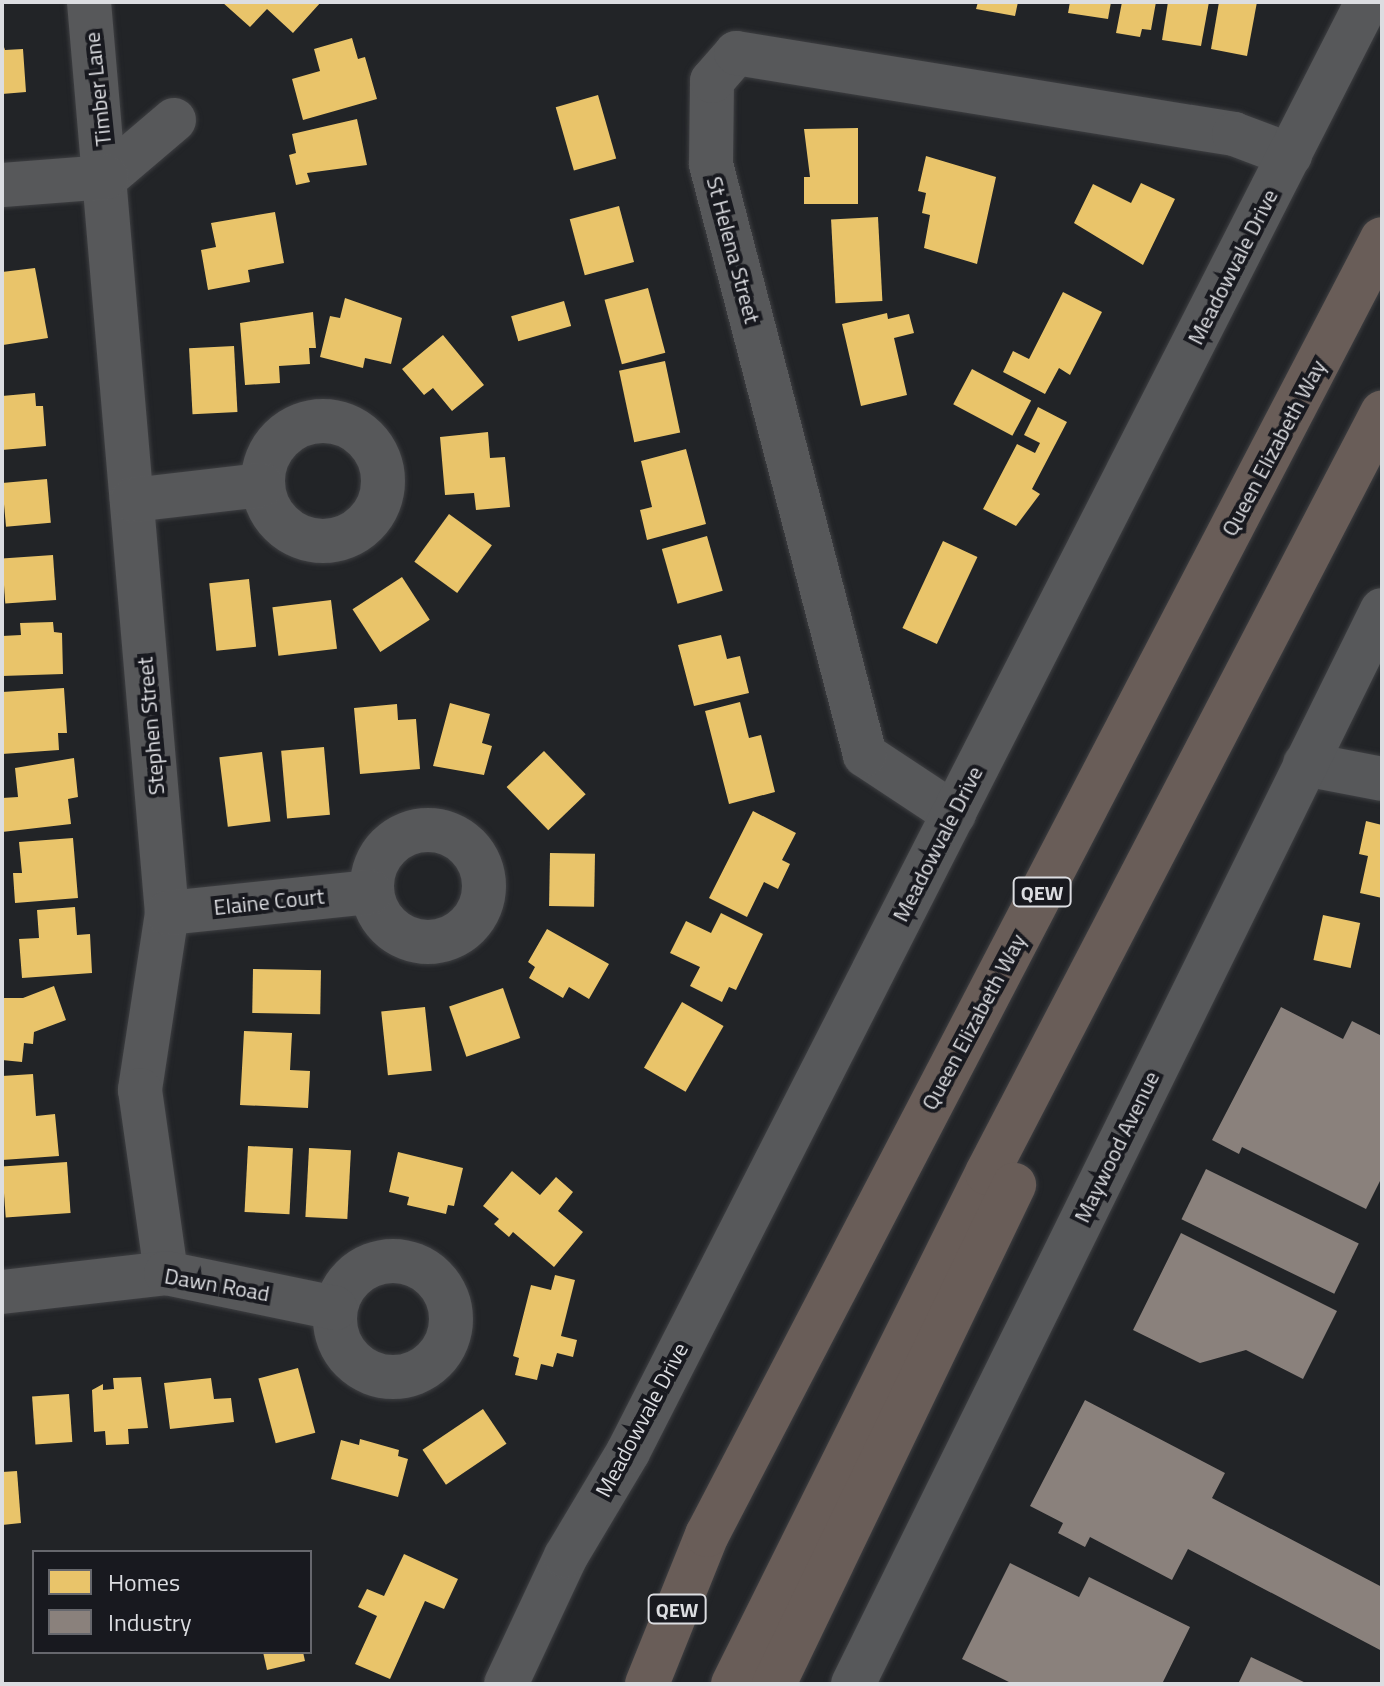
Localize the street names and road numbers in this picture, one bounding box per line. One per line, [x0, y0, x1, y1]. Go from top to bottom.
street label: Timber Lane [79, 31, 117, 147]
street label: St Helena Street [701, 174, 765, 326]
street label: Meadowvale Drive [1182, 185, 1284, 349]
street label: Queen Elizabeth Way [1216, 355, 1332, 541]
street label: Stephen Street [132, 656, 170, 796]
street label: Meadowvale Drive [887, 762, 989, 926]
road number: QEW [1012, 876, 1072, 908]
street label: Elaine Court [212, 883, 326, 921]
street label: Queen Elizabeth Way [916, 929, 1032, 1115]
street label: Maywood Avenue [1069, 1067, 1165, 1227]
street label: Dawn Road [162, 1263, 272, 1307]
street label: Meadowvale Drive [590, 1338, 694, 1502]
road number: QEW [647, 1593, 707, 1625]

